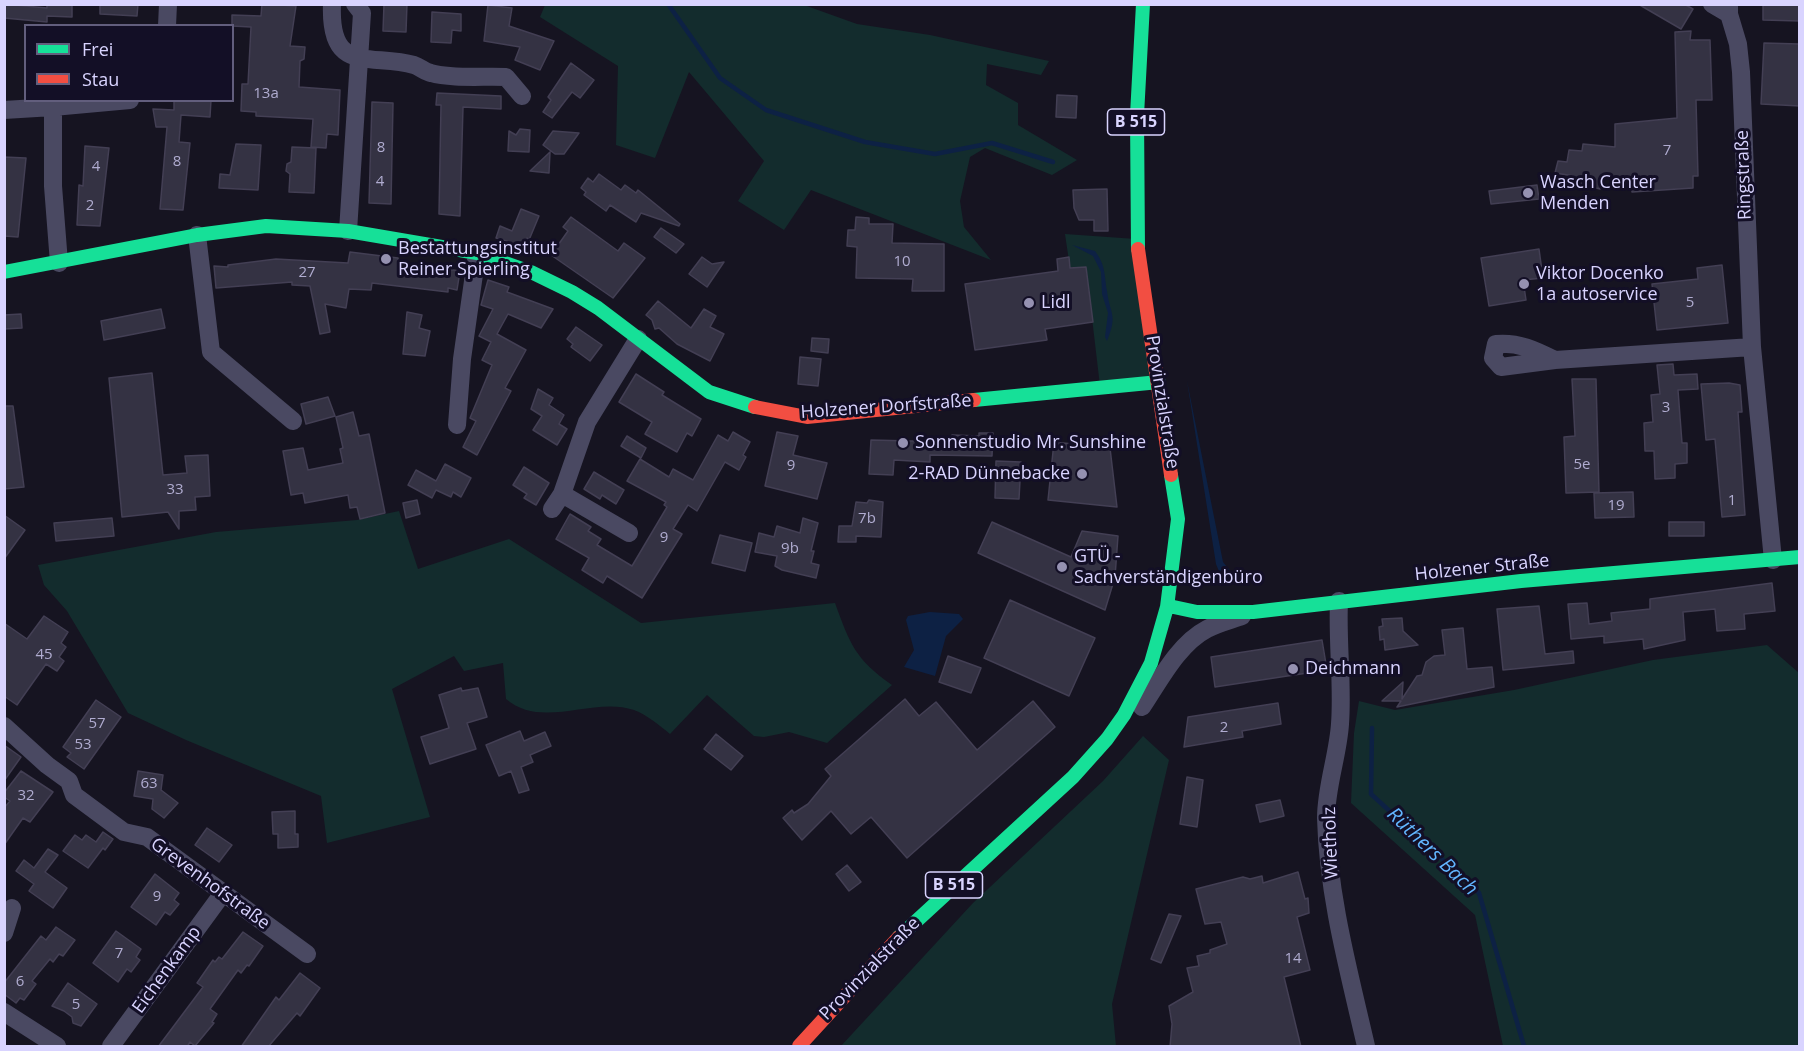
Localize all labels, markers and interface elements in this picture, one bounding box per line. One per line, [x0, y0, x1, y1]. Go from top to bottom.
legend [24, 24, 234, 102]
text: Frei [82, 37, 113, 61]
text: Stau [82, 67, 119, 91]
house number: 13a [253, 85, 279, 103]
road number: B 515 [1108, 109, 1164, 135]
street label: Ringstraße [1732, 130, 1756, 220]
house number: 8 [377, 139, 385, 157]
house number: 7 [1663, 142, 1671, 160]
house number: 8 [173, 153, 181, 171]
house number: 4 [92, 158, 100, 176]
place label: Wasch Center Menden [1540, 172, 1656, 214]
house number: 4 [376, 173, 384, 191]
marker: Wasch Center Menden [1521, 186, 1535, 200]
house number: 2 [86, 197, 94, 215]
place label: Bestattungsinstitut Reiner Spierling [398, 238, 557, 280]
marker: Bestattungsinstitut Reiner Spierling [379, 252, 393, 266]
house number: 10 [893, 253, 911, 271]
place label: Viktor Docenko 1a autoservice [1536, 263, 1664, 306]
house number: 27 [298, 264, 316, 282]
marker: Viktor Docenko 1a autoservice [1517, 277, 1531, 291]
place label: Lidl [1041, 292, 1070, 314]
house number: 5 [1686, 294, 1694, 312]
marker: Lidl [1022, 296, 1036, 310]
street label: Provinzialstraße [1141, 334, 1183, 470]
street label: Holzener Dorfstraße [800, 390, 972, 424]
house number: 3 [1662, 399, 1670, 417]
place label: Sonnenstudio Mr. Sunshine [915, 432, 1146, 454]
marker: Sonnenstudio Mr. Sunshine [896, 436, 910, 450]
house number: 5e [1574, 456, 1590, 474]
house number: 9 [787, 457, 795, 475]
place label: 2-RAD Dünnebacke [908, 463, 1070, 485]
marker: 2-RAD Dünnebacke [1075, 467, 1089, 481]
house number: 33 [166, 481, 184, 499]
house number: 1 [1728, 492, 1736, 510]
house number: 19 [1607, 497, 1625, 515]
house number: 7b [858, 510, 876, 528]
house number: 9 [660, 529, 668, 547]
house number: 9b [781, 540, 799, 558]
place label: GTÜ - Sachverständigenbüro [1074, 546, 1263, 588]
street label: Holzener Straße [1414, 550, 1550, 586]
marker: GTÜ - Sachverständigenbüro [1055, 560, 1069, 574]
house number: 45 [35, 646, 53, 664]
place label: Deichmann [1305, 658, 1401, 680]
marker: Deichmann [1286, 662, 1300, 676]
house number: 57 [88, 715, 106, 733]
house number: 2 [1220, 719, 1228, 737]
house number: 53 [74, 736, 92, 754]
house number: 63 [140, 775, 158, 793]
house number: 32 [17, 787, 35, 805]
water label: Rüthers Bach [1382, 803, 1482, 901]
street label: Wietholz [1319, 806, 1343, 880]
street label: Grevenhofstraße [146, 833, 274, 935]
road number: B 515 [926, 872, 982, 898]
house number: 9 [153, 888, 161, 906]
street label: Provinzialstraße [815, 913, 925, 1025]
street label: Eichenkamp [128, 922, 206, 1018]
house number: 7 [115, 945, 123, 963]
house number: 14 [1284, 950, 1302, 968]
house number: 6 [16, 973, 24, 991]
house number: 5 [72, 996, 80, 1014]

